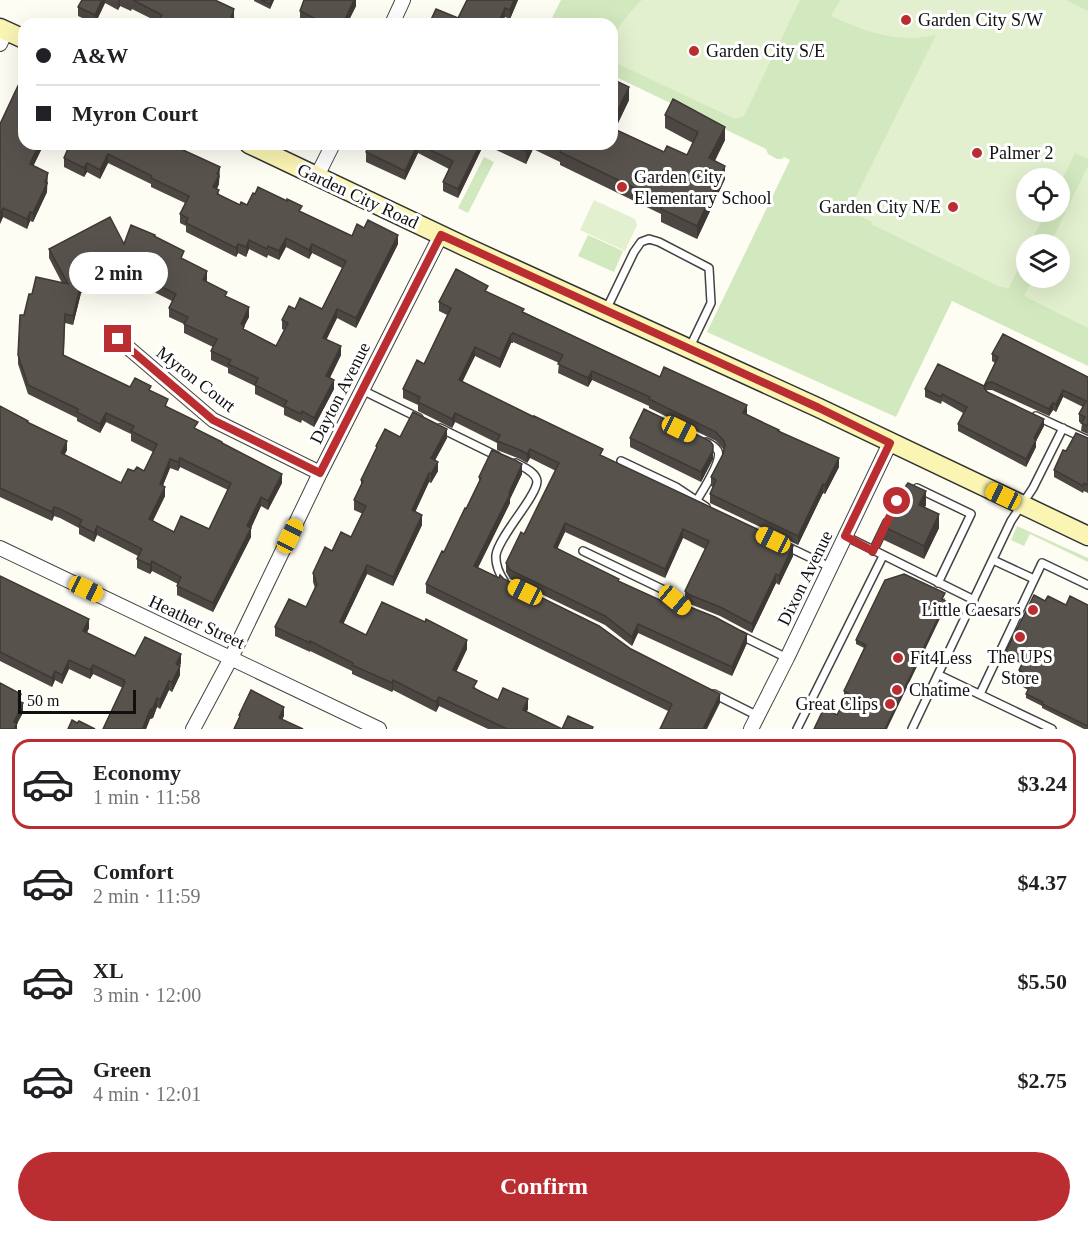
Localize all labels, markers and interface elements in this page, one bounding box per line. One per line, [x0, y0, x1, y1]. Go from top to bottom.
place label: Garden City S/W [918, 10, 1043, 30]
marker: Garden City S/W [899, 13, 913, 27]
place label: Garden City S/E [706, 41, 825, 61]
text: A&W [72, 43, 128, 68]
marker: Garden City S/E [687, 44, 701, 58]
text: Myron Court [72, 101, 198, 126]
place label: Palmer 2 [989, 143, 1054, 163]
marker: Palmer 2 [970, 146, 984, 160]
street label: Garden City Road [294, 159, 422, 233]
place label: Garden City Elementary School [634, 167, 771, 208]
map controls [1016, 168, 1070, 288]
button: locate [1016, 168, 1070, 222]
marker: Garden City Elementary School [615, 180, 629, 194]
place label: Garden City N/E [819, 197, 941, 217]
marker: Garden City N/E [946, 200, 960, 214]
button: layers [1016, 234, 1070, 288]
callout: 2 min [68, 252, 168, 294]
text: 2 min [94, 262, 143, 284]
route end [104, 325, 131, 352]
street label: Dayton Avenue [306, 339, 374, 447]
street label: Myron Court [153, 342, 239, 416]
car [659, 413, 699, 445]
car [983, 480, 1023, 512]
route start [883, 487, 910, 514]
car [274, 516, 306, 556]
car [753, 524, 793, 556]
street label: Dixon Avenue [773, 527, 837, 629]
car [66, 573, 106, 605]
car [505, 576, 545, 608]
car [655, 582, 695, 618]
street label: Heather Street [146, 591, 248, 653]
place label: Little Caesars [922, 600, 1021, 620]
marker: Little Caesars [1026, 603, 1040, 617]
marker: The UPS Store [1013, 630, 1027, 644]
place label: The UPS Store [987, 647, 1053, 688]
place label: Fit4Less [910, 648, 972, 668]
marker: Fit4Less [891, 651, 905, 665]
place label: Chatime [909, 680, 970, 700]
marker: Chatime [890, 683, 904, 697]
scale bar [18, 687, 136, 714]
text: 50 m [27, 692, 59, 709]
place label: Great Clips [796, 694, 878, 714]
marker: Great Clips [883, 697, 897, 711]
icon: car [21, 757, 75, 811]
text: Economy [93, 760, 181, 785]
text: $3.24 [1018, 771, 1067, 796]
text: 1 min · 11:58 [93, 786, 201, 808]
icon: car [21, 856, 75, 910]
text: Comfort [93, 859, 174, 884]
text: $4.37 [1018, 870, 1067, 895]
text: 2 min · 11:59 [93, 885, 201, 907]
icon: car [21, 955, 75, 1009]
text: XL [93, 958, 124, 983]
text: $5.50 [1018, 969, 1067, 994]
text: 3 min · 12:00 [93, 984, 201, 1006]
icon: car [21, 1054, 75, 1108]
text: Green [93, 1057, 151, 1082]
text: $2.75 [1018, 1068, 1067, 1093]
text: 4 min · 12:01 [93, 1083, 201, 1105]
button: Confirm [18, 1152, 1070, 1221]

